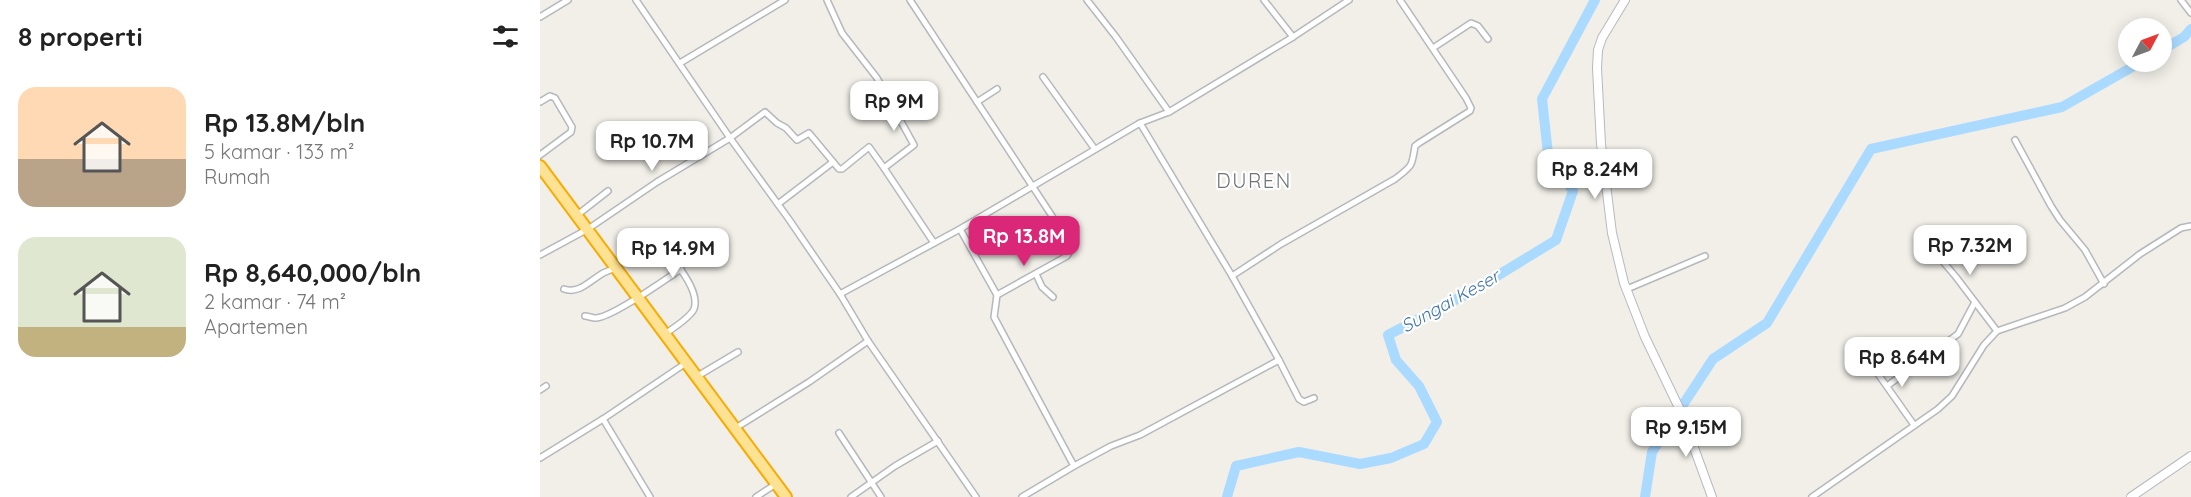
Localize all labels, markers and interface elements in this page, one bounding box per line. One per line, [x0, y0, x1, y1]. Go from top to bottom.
north arrow [2118, 18, 2172, 72]
map controls [2118, 18, 2172, 72]
text: 8 properti [18, 20, 143, 53]
icon: filters [489, 20, 522, 53]
pin: Rp 9M [852, 81, 936, 132]
text: Rp 9M [864, 88, 924, 113]
text: Rp 13.8M/bln [204, 106, 365, 139]
icon: home [66, 111, 138, 183]
pin: Rp 10.7M [590, 121, 714, 172]
text: Rp 10.7M [610, 128, 694, 153]
text: 5 kamar · 133 m² [204, 139, 354, 164]
pin: Rp 8.24M [1533, 149, 1657, 200]
text: Rp 8.24M [1551, 156, 1639, 181]
text: Rumah [204, 164, 270, 189]
district label: DUREN [1216, 168, 1292, 193]
pin: Rp 13.8M [962, 216, 1086, 267]
text: Rp 13.8M [983, 223, 1065, 248]
pin: Rp 7.32M [1908, 225, 2032, 276]
pin: Rp 14.9M [611, 228, 735, 279]
text: Rp 7.32M [1928, 232, 2012, 257]
text: Rp 14.9M [631, 235, 715, 260]
text: Rp 8,640,000/bln [204, 256, 421, 289]
icon: home [66, 261, 138, 333]
water label: Sungai Keser [1397, 264, 1505, 337]
text: 2 kamar · 74 m² [204, 289, 346, 314]
text: Apartemen [204, 314, 308, 339]
pin: Rp 8.64M [1840, 337, 1964, 388]
text: Rp 8.64M [1858, 344, 1946, 369]
pin: Rp 9.15M [1624, 407, 1748, 458]
text: Rp 9.15M [1645, 414, 1727, 439]

